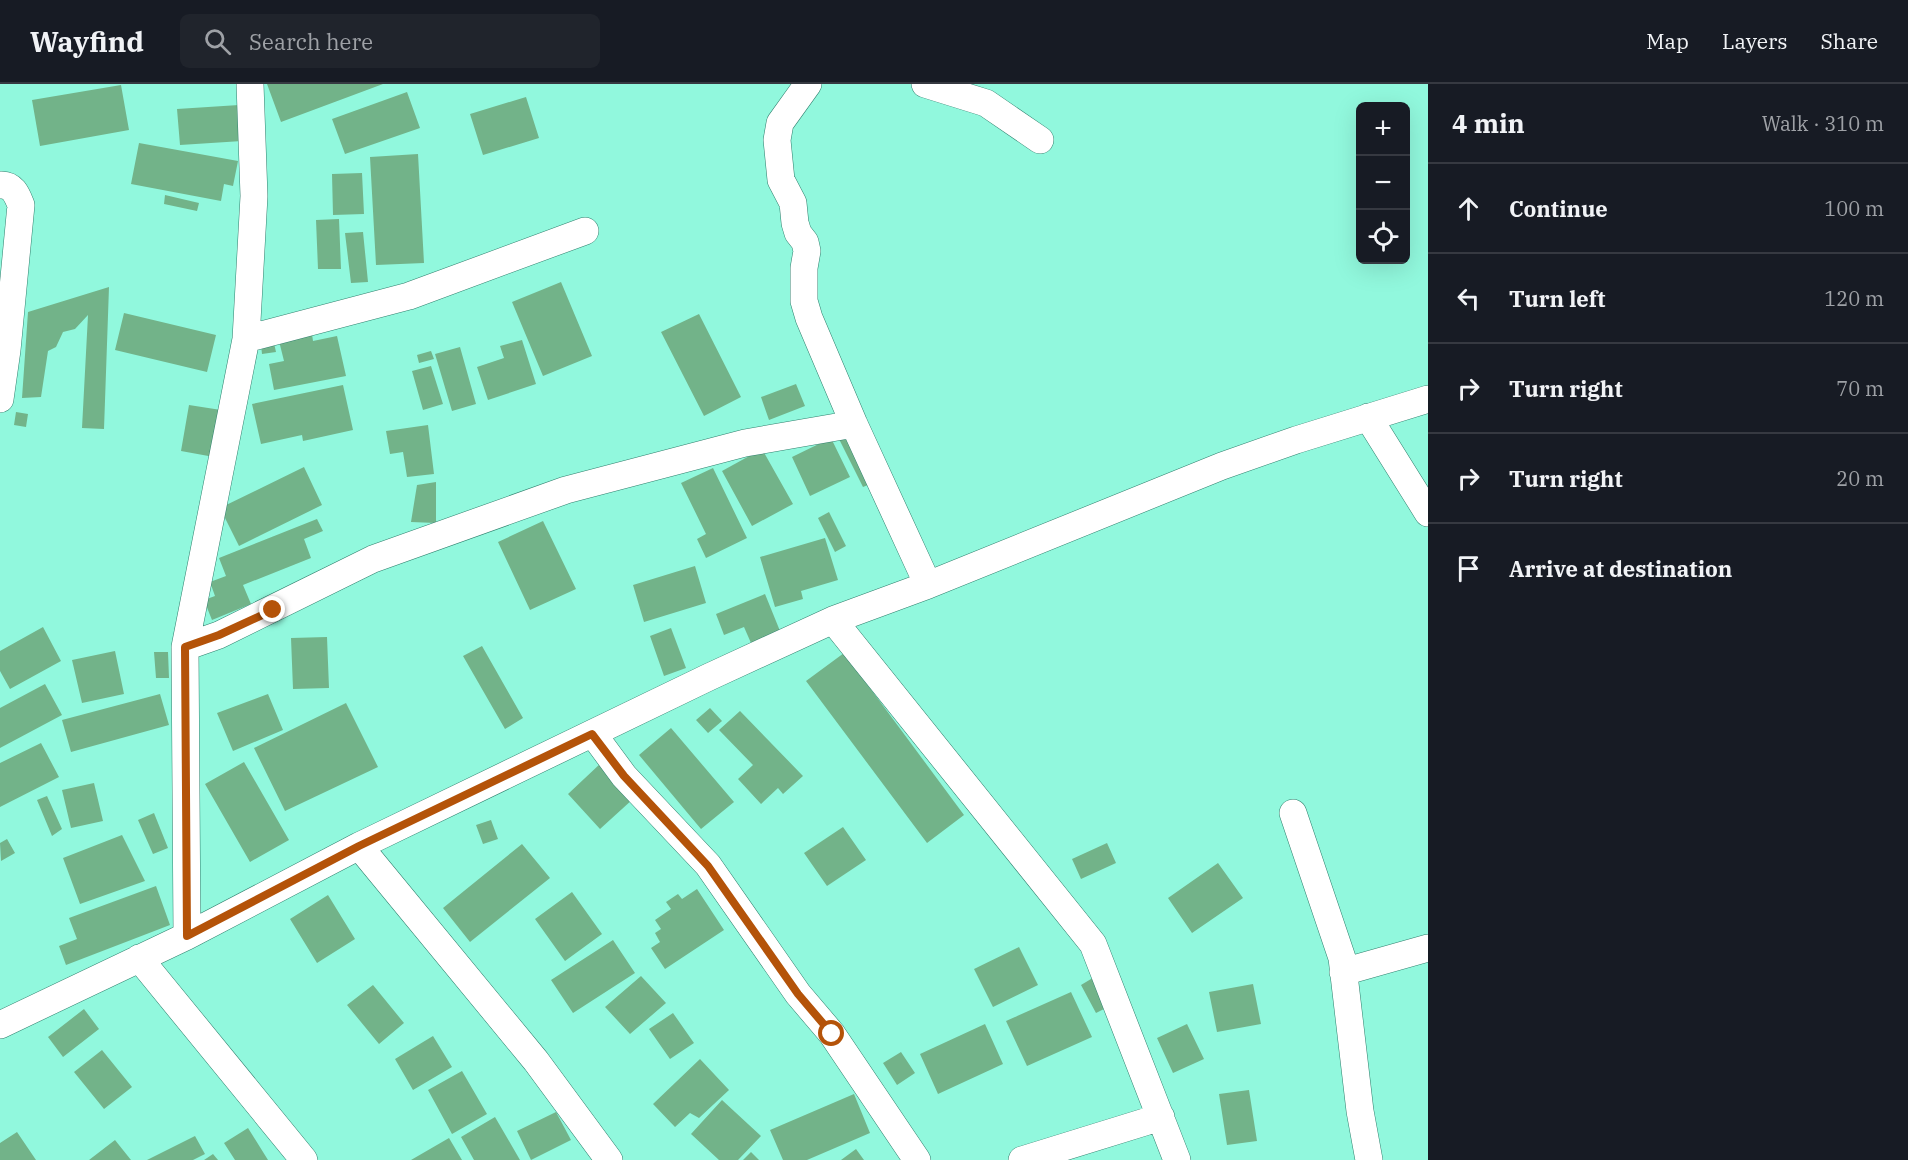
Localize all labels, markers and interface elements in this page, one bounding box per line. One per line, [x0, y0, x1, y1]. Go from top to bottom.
search box [180, 14, 600, 68]
text: Wayfind [30, 23, 144, 60]
icon: search [201, 25, 234, 58]
text: Search here [249, 27, 373, 56]
text: Map [1646, 27, 1689, 55]
text: Layers [1722, 27, 1788, 55]
text: Share [1821, 27, 1878, 55]
map controls [1356, 102, 1410, 264]
button: + [1356, 102, 1410, 156]
text: 4 min [1452, 106, 1525, 140]
text: Walk · 310 m [1762, 110, 1884, 137]
button: − [1356, 156, 1410, 210]
icon: ahead [1452, 192, 1485, 225]
text: Continue [1509, 194, 1608, 223]
text: 100 m [1824, 195, 1884, 222]
button: locate [1356, 210, 1410, 264]
icon: left [1452, 282, 1485, 315]
text: Turn left [1509, 284, 1605, 313]
text: 120 m [1824, 285, 1884, 312]
icon: right [1452, 372, 1485, 405]
text: Turn right [1509, 374, 1623, 403]
text: 70 m [1836, 375, 1884, 402]
icon: right [1452, 462, 1485, 495]
text: Turn right [1509, 464, 1623, 493]
text: 20 m [1836, 465, 1884, 492]
icon: arrive [1452, 552, 1485, 585]
text: Arrive at destination [1509, 554, 1732, 583]
route end [259, 596, 285, 622]
route start [818, 1020, 844, 1046]

